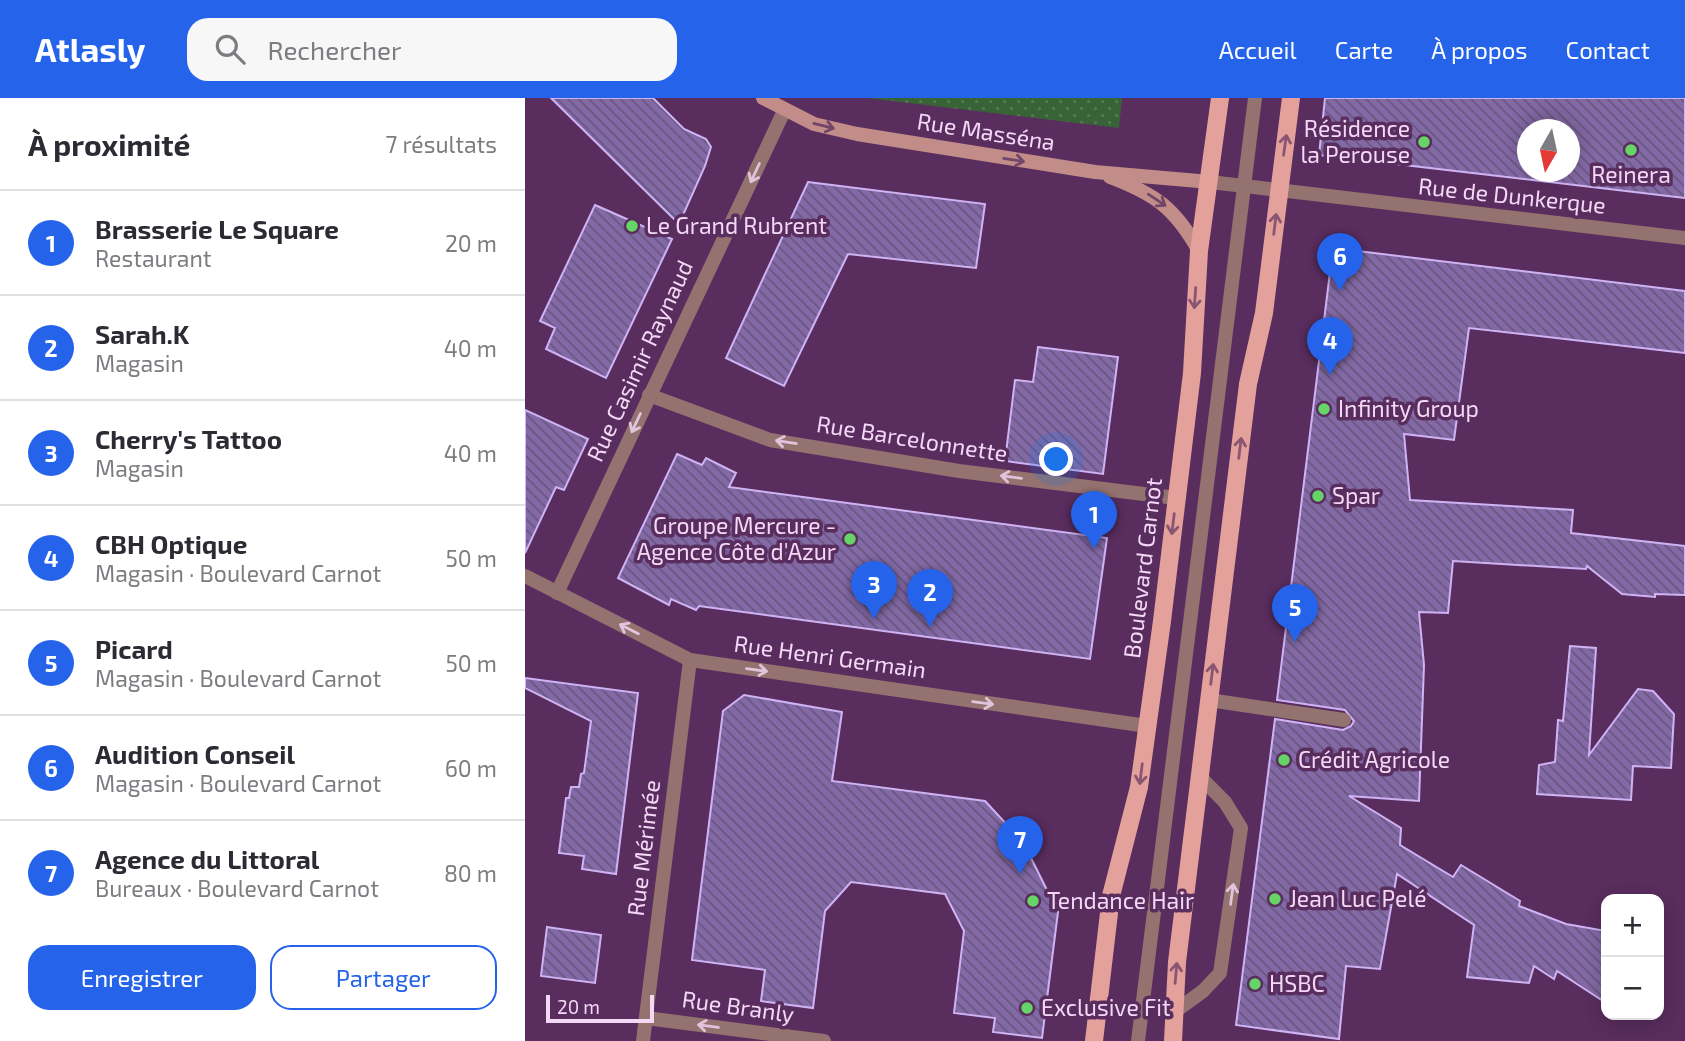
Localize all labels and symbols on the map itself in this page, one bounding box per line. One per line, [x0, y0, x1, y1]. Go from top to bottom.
street label: Rue Masséna [915, 106, 1057, 156]
place label: Résidence la Perouse [1300, 114, 1410, 168]
north arrow [1517, 119, 1580, 182]
one-way arrow [812, 120, 835, 133]
one-way arrow [1278, 134, 1291, 157]
marker: Résidence la Perouse [1416, 134, 1432, 150]
marker: Reinera [1623, 142, 1639, 158]
one-way arrow [1002, 154, 1025, 167]
place label: Reinera [1591, 160, 1671, 188]
one-way arrow [747, 162, 761, 183]
street label: Rue de Dunkerque [1417, 171, 1607, 219]
one-way arrow [1147, 192, 1166, 207]
place label: Le Grand Rubrent [646, 211, 827, 239]
one-way arrow [1268, 213, 1281, 236]
marker: Le Grand Rubrent [624, 218, 640, 234]
pin: 6 [1317, 233, 1363, 291]
street label: Rue Casimir Raynaud [580, 255, 698, 466]
one-way arrow [1188, 286, 1201, 309]
pin: 4 [1307, 317, 1353, 375]
place label: Infinity Group [1338, 394, 1479, 422]
marker: Infinity Group [1316, 401, 1332, 417]
street label: Rue Barcelonnette [815, 409, 1010, 467]
one-way arrow [629, 411, 642, 433]
one-way arrow [775, 435, 798, 448]
one-way arrow [1234, 437, 1247, 460]
your location [1039, 442, 1073, 476]
one-way arrow [1000, 471, 1023, 484]
street label: Boulevard Carnot [1117, 476, 1167, 660]
place label: Spar [1332, 481, 1380, 509]
marker: Spar [1310, 488, 1326, 504]
pin: 1 [1071, 491, 1117, 549]
place label: Groupe Mercure - Agence Côte d'Azur [637, 511, 836, 565]
one-way arrow [1166, 512, 1179, 535]
marker: Groupe Mercure - Agence Côte d'Azur [842, 531, 858, 547]
pin: 3 [851, 561, 897, 619]
pin: 2 [907, 569, 953, 627]
pin: 5 [1272, 584, 1318, 642]
one-way arrow [619, 622, 640, 635]
street label: Rue Henri Germain [732, 629, 928, 683]
one-way arrow [1206, 663, 1219, 686]
one-way arrow [746, 664, 768, 677]
one-way arrow [971, 697, 993, 710]
place label: Crédit Agricole [1298, 745, 1450, 773]
marker: Crédit Agricole [1276, 752, 1292, 768]
one-way arrow [1135, 762, 1148, 785]
street label: Rue Mérimée [621, 778, 665, 918]
pin: 7 [997, 816, 1043, 874]
one-way arrow [1225, 883, 1238, 906]
place label: Jean Luc Pelé [1289, 884, 1427, 912]
place label: Tendance Hair [1047, 886, 1194, 914]
marker: Jean Luc Pelé [1267, 891, 1283, 907]
marker: Tendance Hair [1025, 893, 1041, 909]
one-way arrow [1170, 962, 1183, 985]
place label: HSBC [1269, 969, 1325, 997]
marker: HSBC [1247, 976, 1263, 992]
street label: Rue Branly [680, 984, 796, 1028]
scale bar [546, 992, 655, 1024]
place label: Exclusive Fit [1041, 993, 1171, 1021]
marker: Exclusive Fit [1019, 1000, 1035, 1016]
one-way arrow [697, 1019, 719, 1032]

